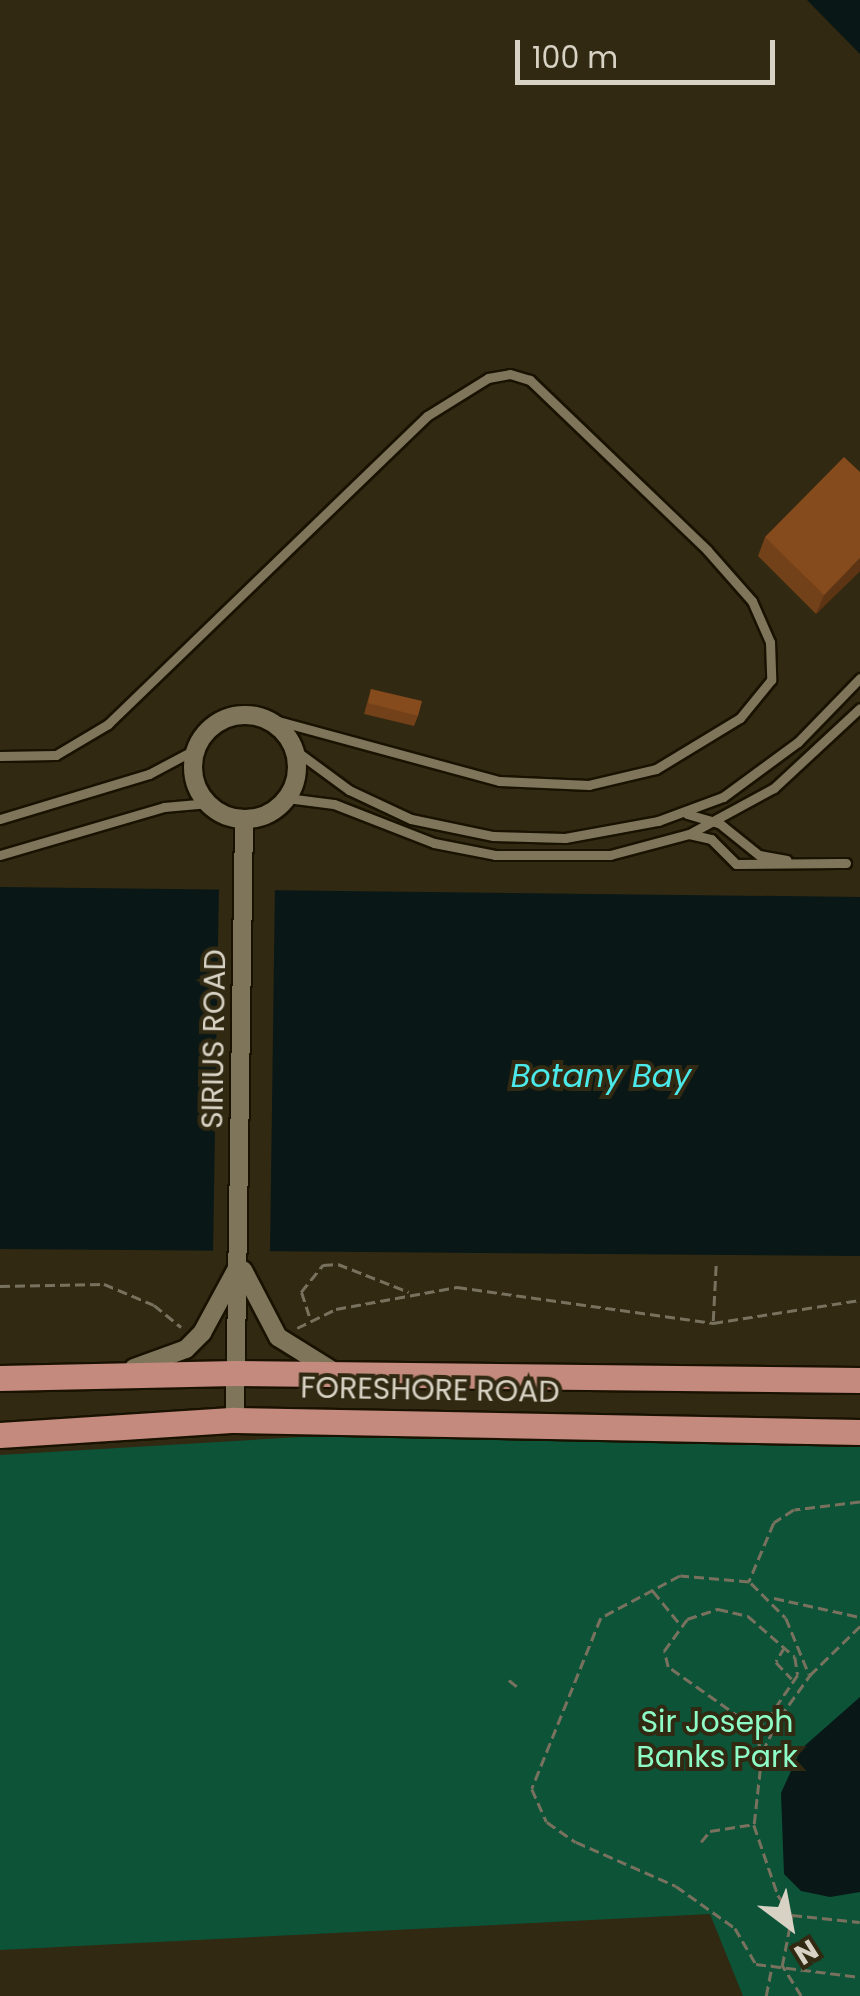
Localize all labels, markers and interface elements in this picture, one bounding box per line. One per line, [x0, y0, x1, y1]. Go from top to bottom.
scale bar [520, 20, 780, 82]
text: 100 m [532, 36, 618, 79]
street label: SIRIUS ROAD [194, 949, 234, 1129]
water label: Botany Bay [511, 1057, 691, 1095]
street label: FORESHORE ROAD [300, 1370, 560, 1410]
park label: Sir Joseph Banks Park [636, 1704, 798, 1774]
north arrow [740, 1876, 840, 1976]
text: N [787, 1930, 825, 1974]

